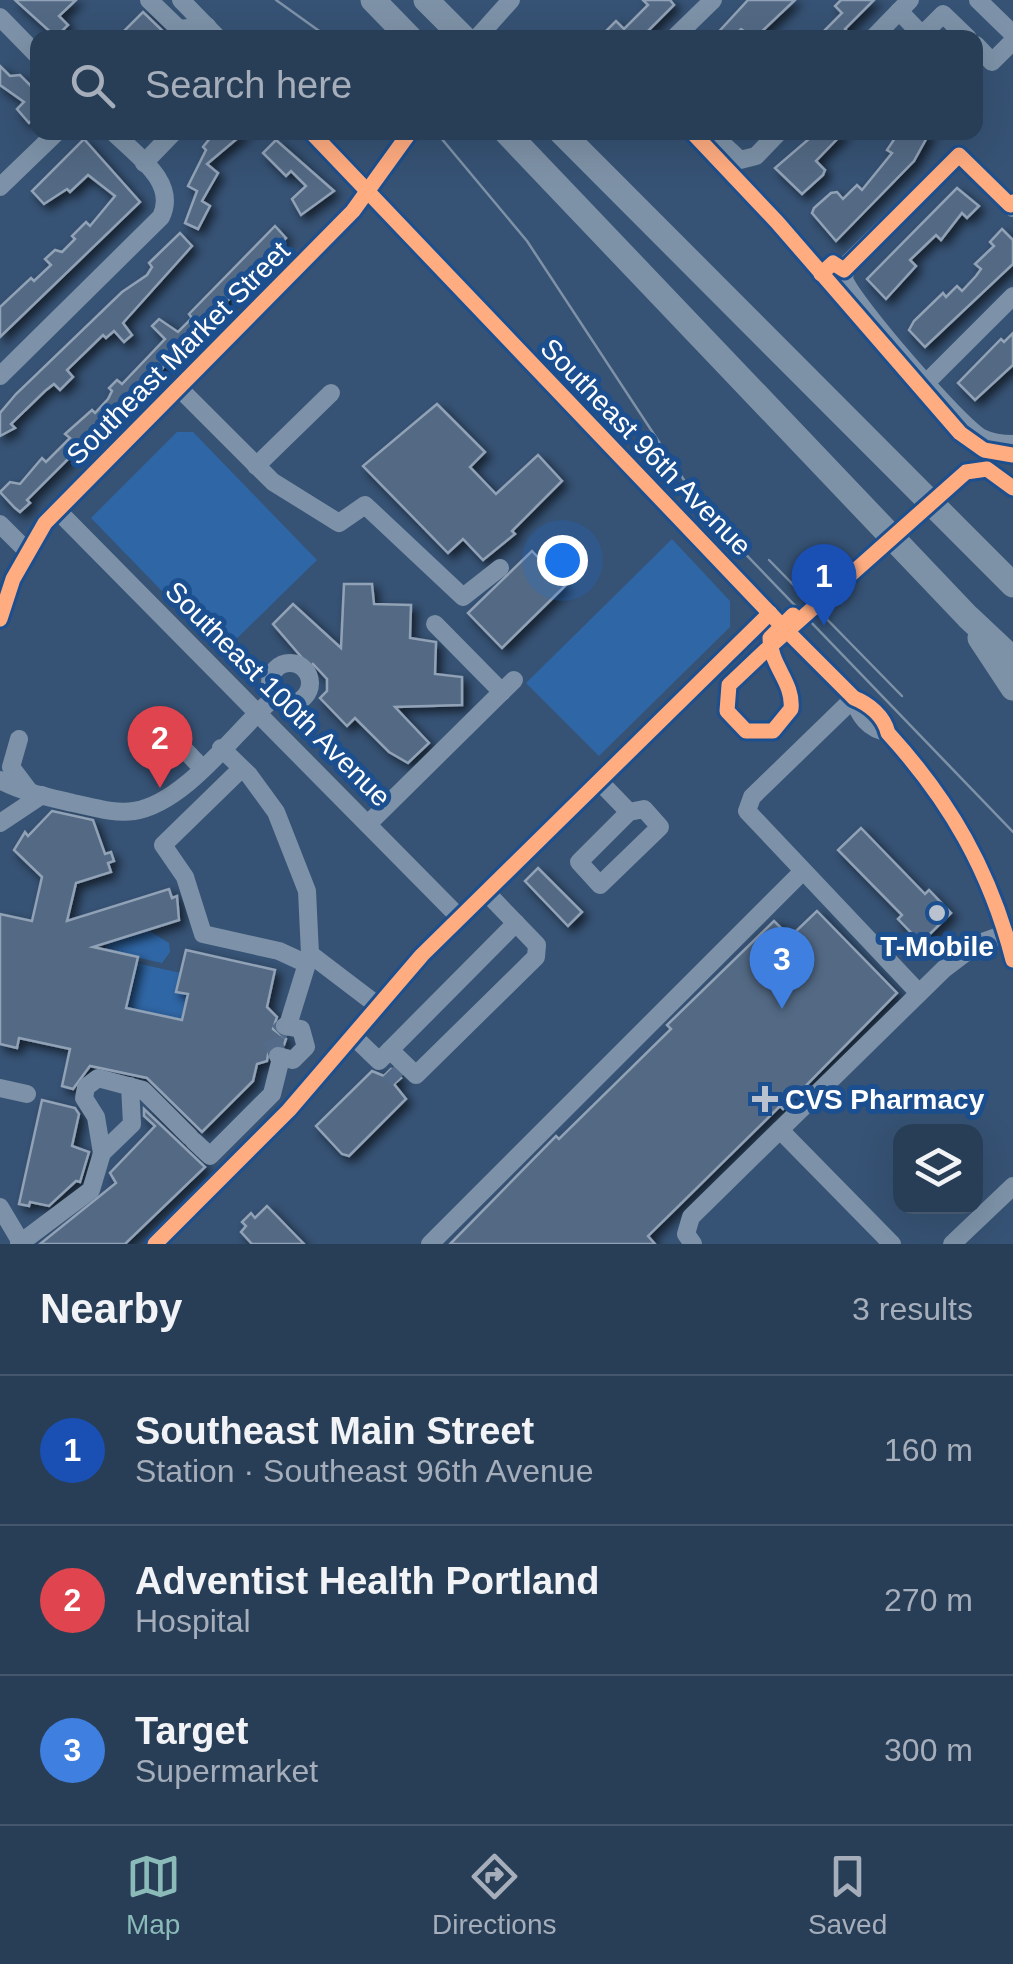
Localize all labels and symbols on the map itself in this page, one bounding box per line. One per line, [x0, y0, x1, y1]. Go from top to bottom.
street label: Southeast Market Street [60, 235, 296, 471]
street label: Southeast 96th Avenue [534, 332, 758, 562]
your location [537, 535, 588, 586]
pin: 1 [792, 544, 856, 626]
street label: Southeast 100th Avenue [159, 575, 397, 813]
pin: 2 [128, 706, 192, 788]
marker: T-Mobile [926, 902, 948, 924]
pin: 3 [750, 926, 814, 1009]
place label: T-Mobile [880, 931, 994, 962]
place label: CVS Pharmacy [785, 1084, 985, 1115]
marker: CVS Pharmacy [754, 1088, 776, 1110]

